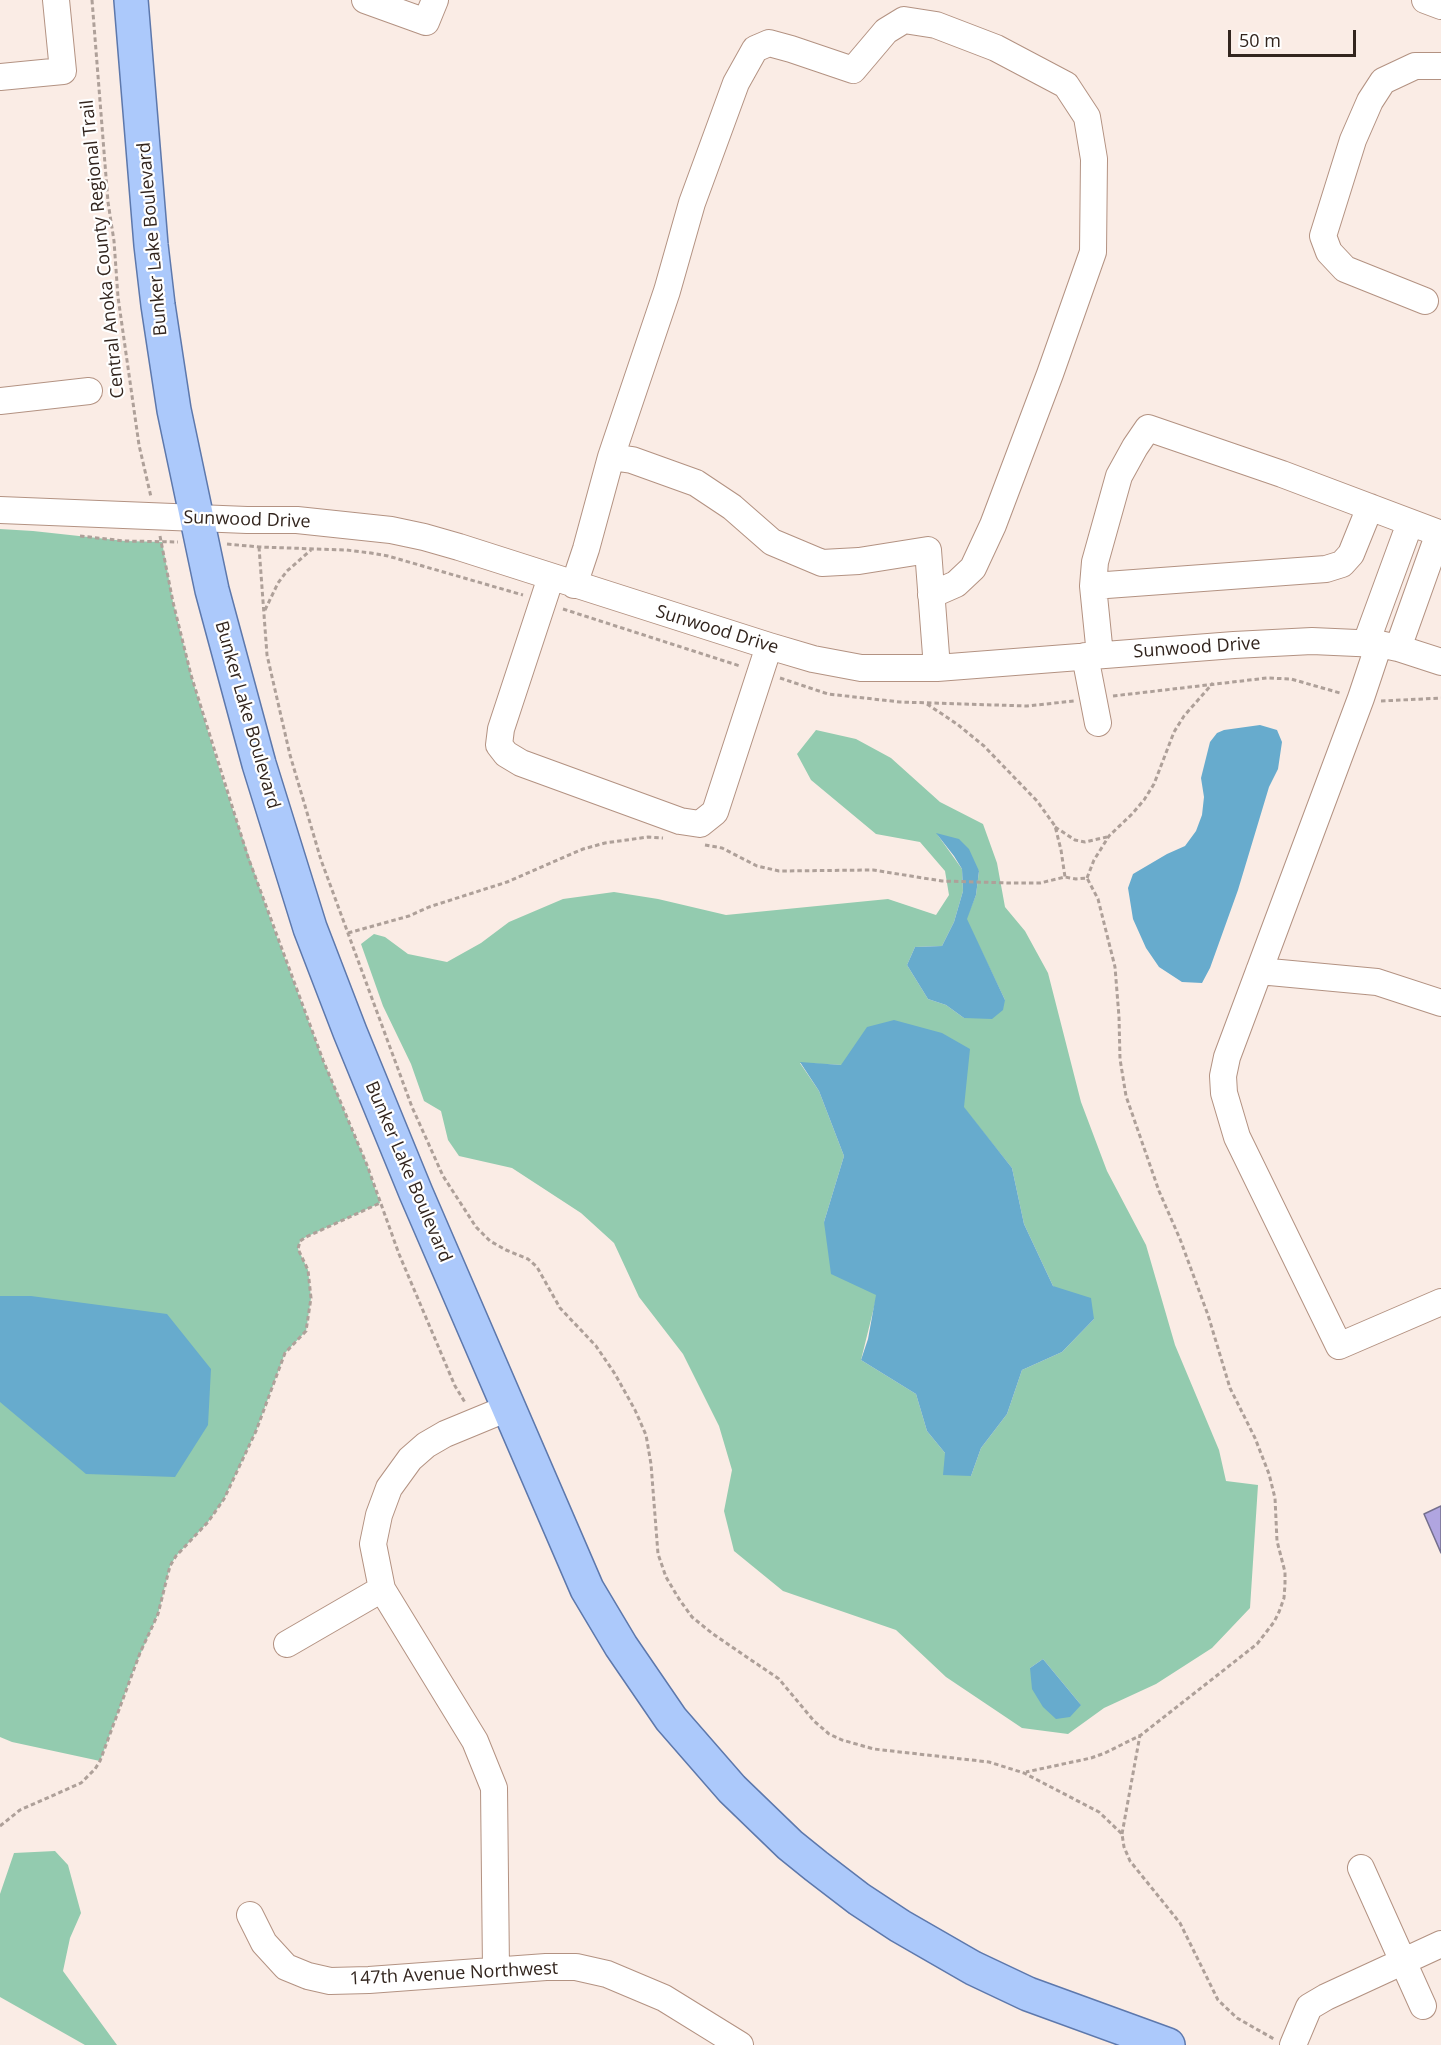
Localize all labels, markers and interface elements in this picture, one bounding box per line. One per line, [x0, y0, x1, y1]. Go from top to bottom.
scale bar [1231, 18, 1358, 56]
text: 50 m [1239, 28, 1281, 52]
street label: Central Anoka County Regional Trail [77, 99, 129, 399]
street label: Bunker Lake Boulevard [134, 141, 172, 337]
street label: Sunwood Drive [183, 507, 311, 533]
street label: Sunwood Drive [653, 601, 781, 659]
street label: Bunker Lake Boulevard [210, 619, 284, 811]
street label: Sunwood Drive [1133, 633, 1261, 663]
street label: Bunker Lake Boulevard [360, 1078, 456, 1266]
street label: 147th Avenue Northwest [349, 1958, 559, 1990]

